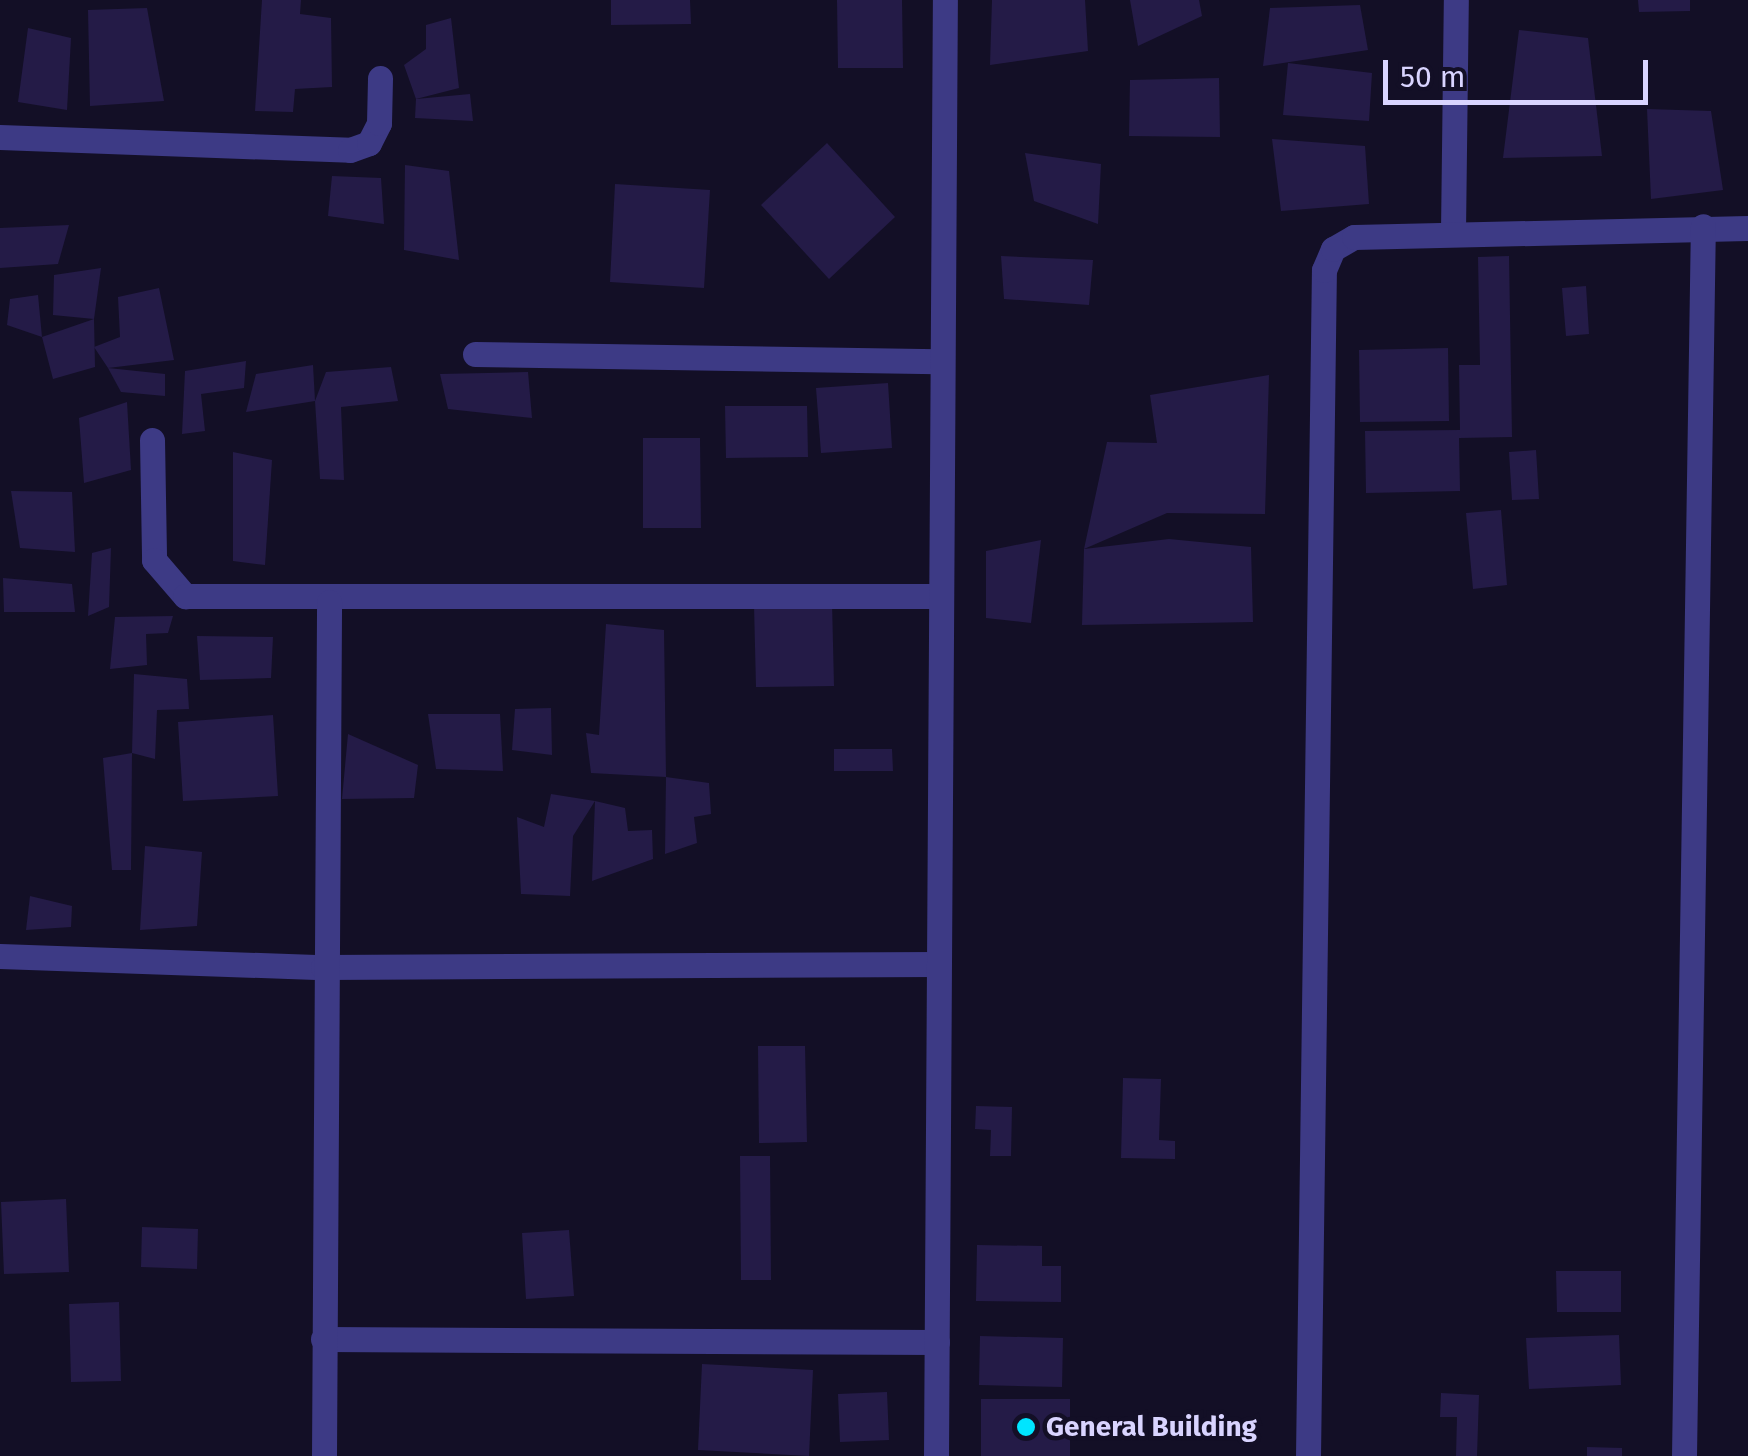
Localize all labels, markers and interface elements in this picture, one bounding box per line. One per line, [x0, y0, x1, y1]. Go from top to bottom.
scale bar [1388, 40, 1653, 102]
text: 50 m [1400, 59, 1465, 95]
place label: General Building [1046, 1410, 1257, 1444]
marker: General Building [1015, 1416, 1037, 1438]

